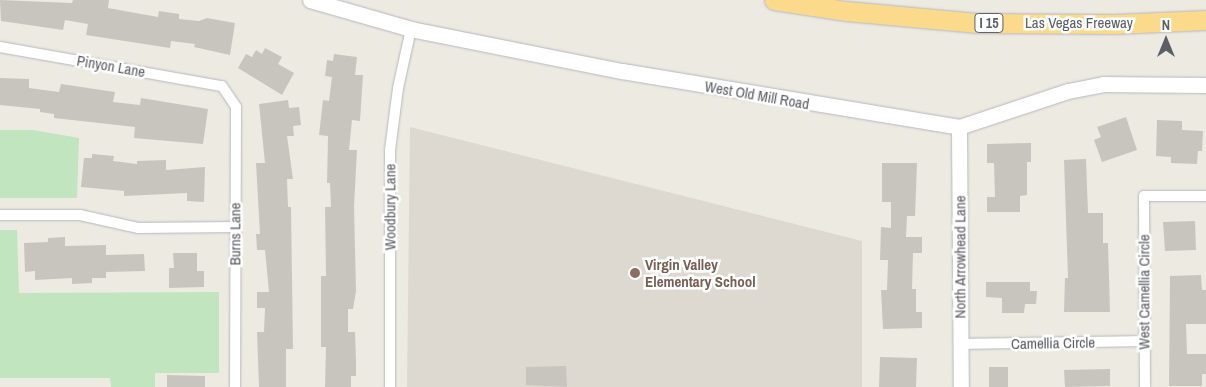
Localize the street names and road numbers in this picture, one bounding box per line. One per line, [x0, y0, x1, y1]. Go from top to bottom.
road number: I 15 [974, 12, 1004, 34]
street label: Las Vegas Freeway [1025, 14, 1133, 32]
street label: Pinyon Lane [75, 51, 147, 81]
street label: West Old Mill Road [703, 77, 811, 113]
street label: Woodbury Lane [381, 164, 399, 250]
street label: North Arrowhead Lane [951, 195, 969, 319]
street label: Burns Lane [226, 203, 244, 265]
street label: West Camellia Circle [1135, 234, 1153, 350]
street label: Camellia Circle [1011, 333, 1095, 353]

